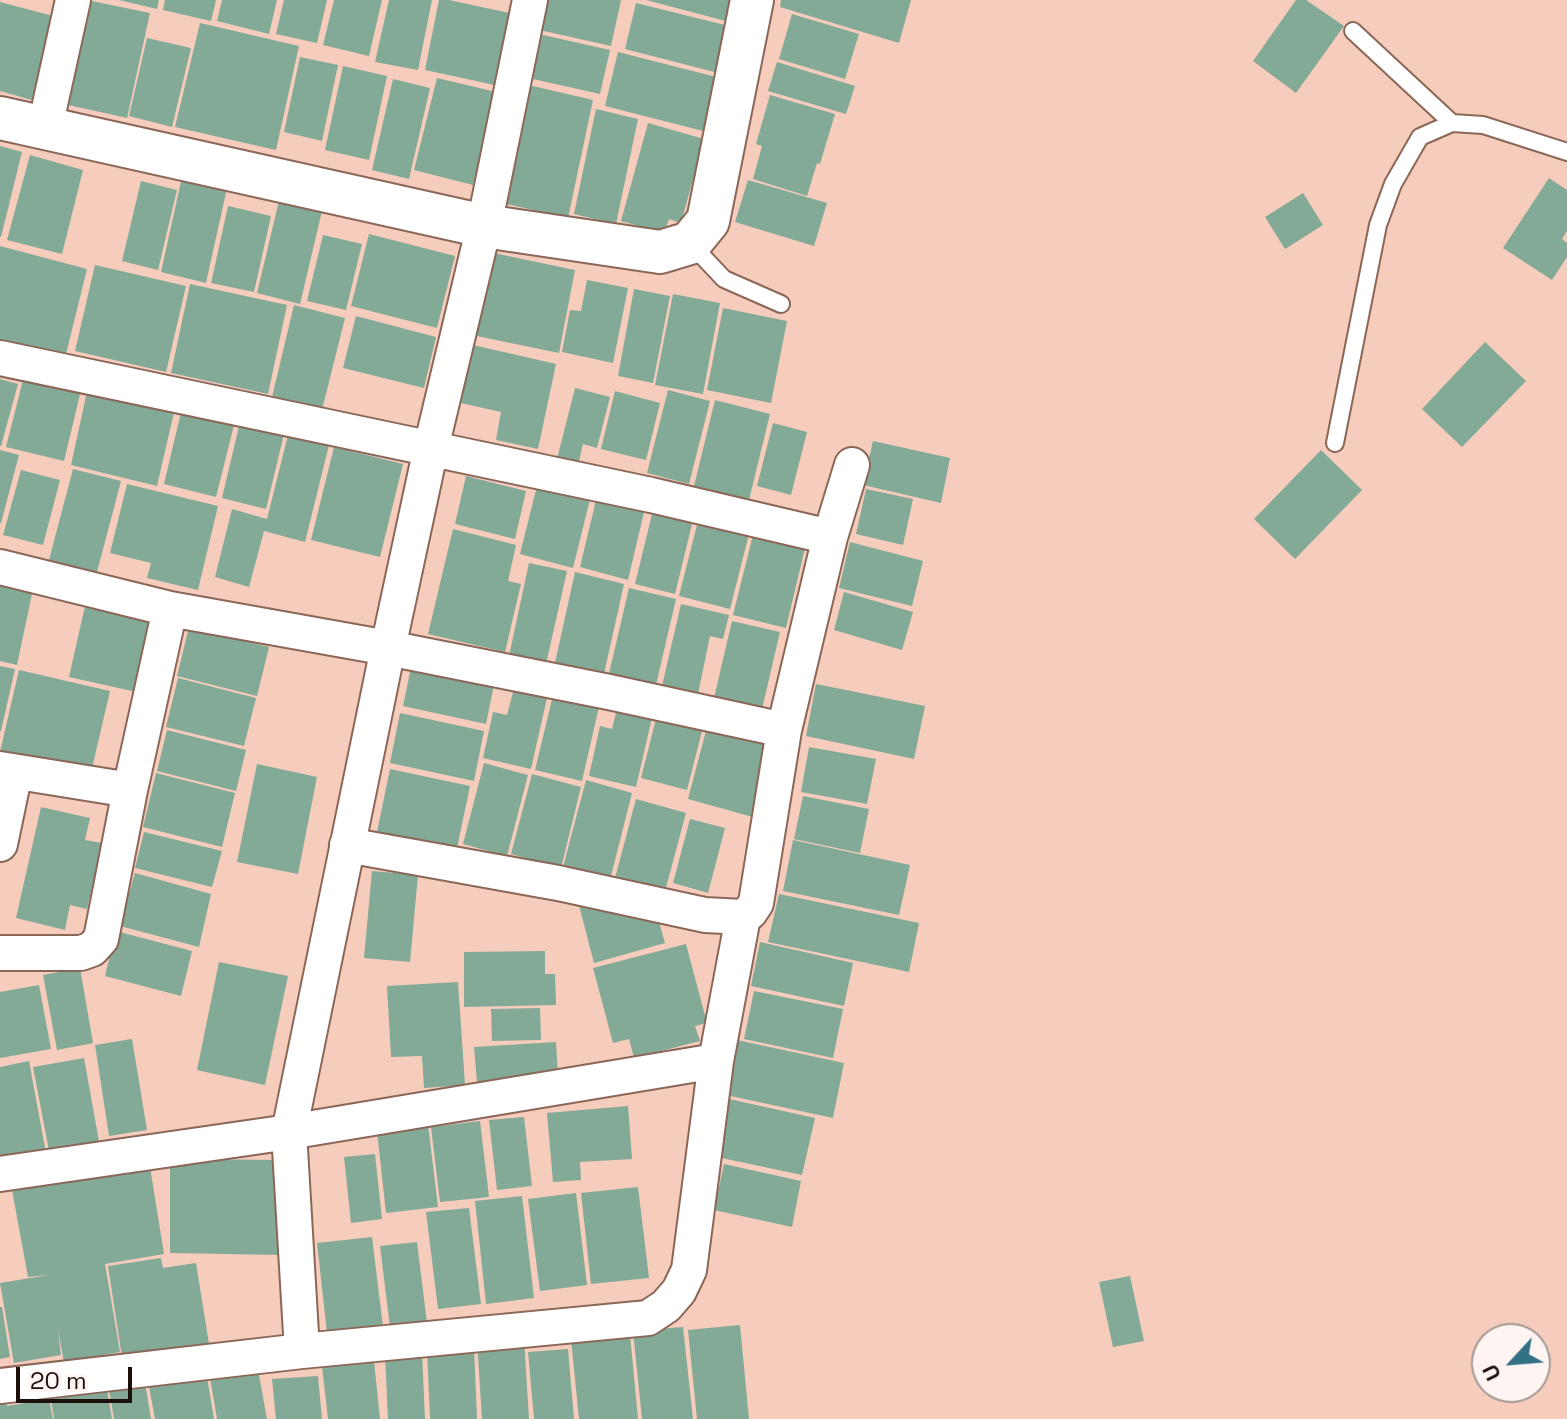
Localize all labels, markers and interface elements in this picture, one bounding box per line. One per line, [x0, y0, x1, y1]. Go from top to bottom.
north arrow [1471, 1323, 1551, 1403]
scale bar [20, 1351, 136, 1401]
text: U [1475, 1360, 1507, 1385]
text: 20 m [30, 1365, 87, 1396]

